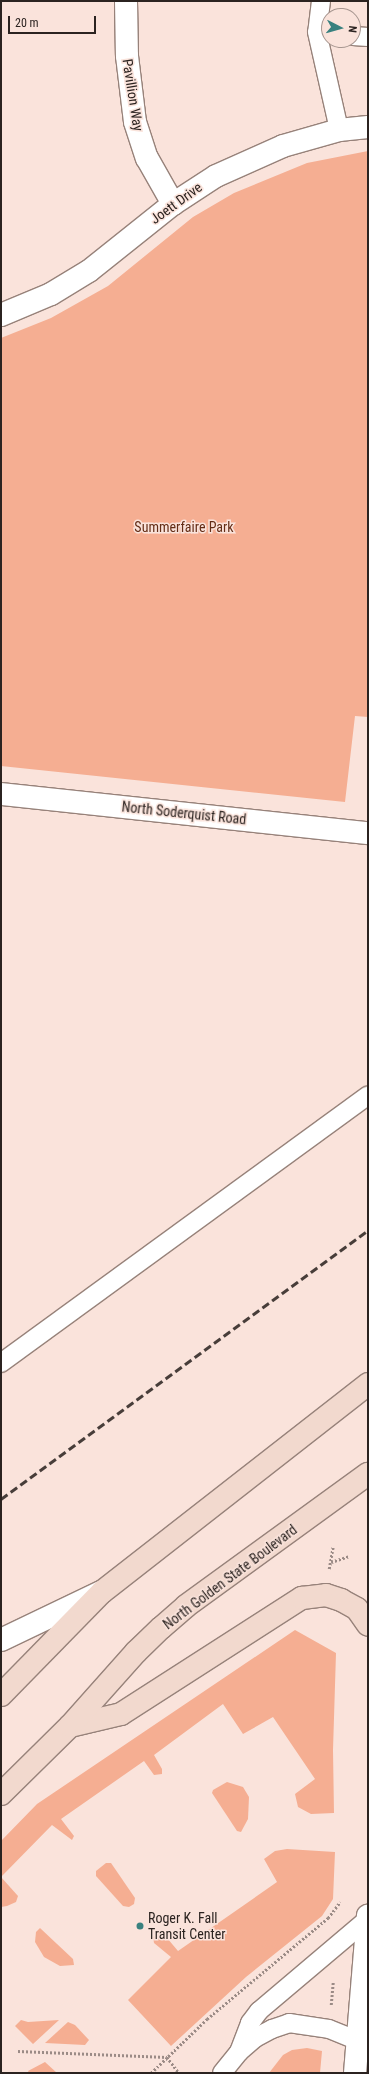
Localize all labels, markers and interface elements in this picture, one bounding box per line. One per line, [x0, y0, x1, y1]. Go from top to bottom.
scale bar [10, 8, 98, 34]
north arrow [321, 8, 361, 48]
text: 20 m [15, 16, 39, 30]
text: N [346, 25, 359, 33]
street label: Pavillion Way [119, 58, 147, 132]
street label: Joett Drive [147, 179, 205, 227]
park label: Summerfaire Park [134, 519, 234, 535]
street label: North Soderquist Road [121, 798, 247, 828]
street label: North Golden State Boulevard [160, 1521, 300, 1633]
place label: Roger K. Fall Transit Center [148, 1910, 225, 1942]
marker: Roger K. Fall Transit Center [135, 1921, 145, 1931]

